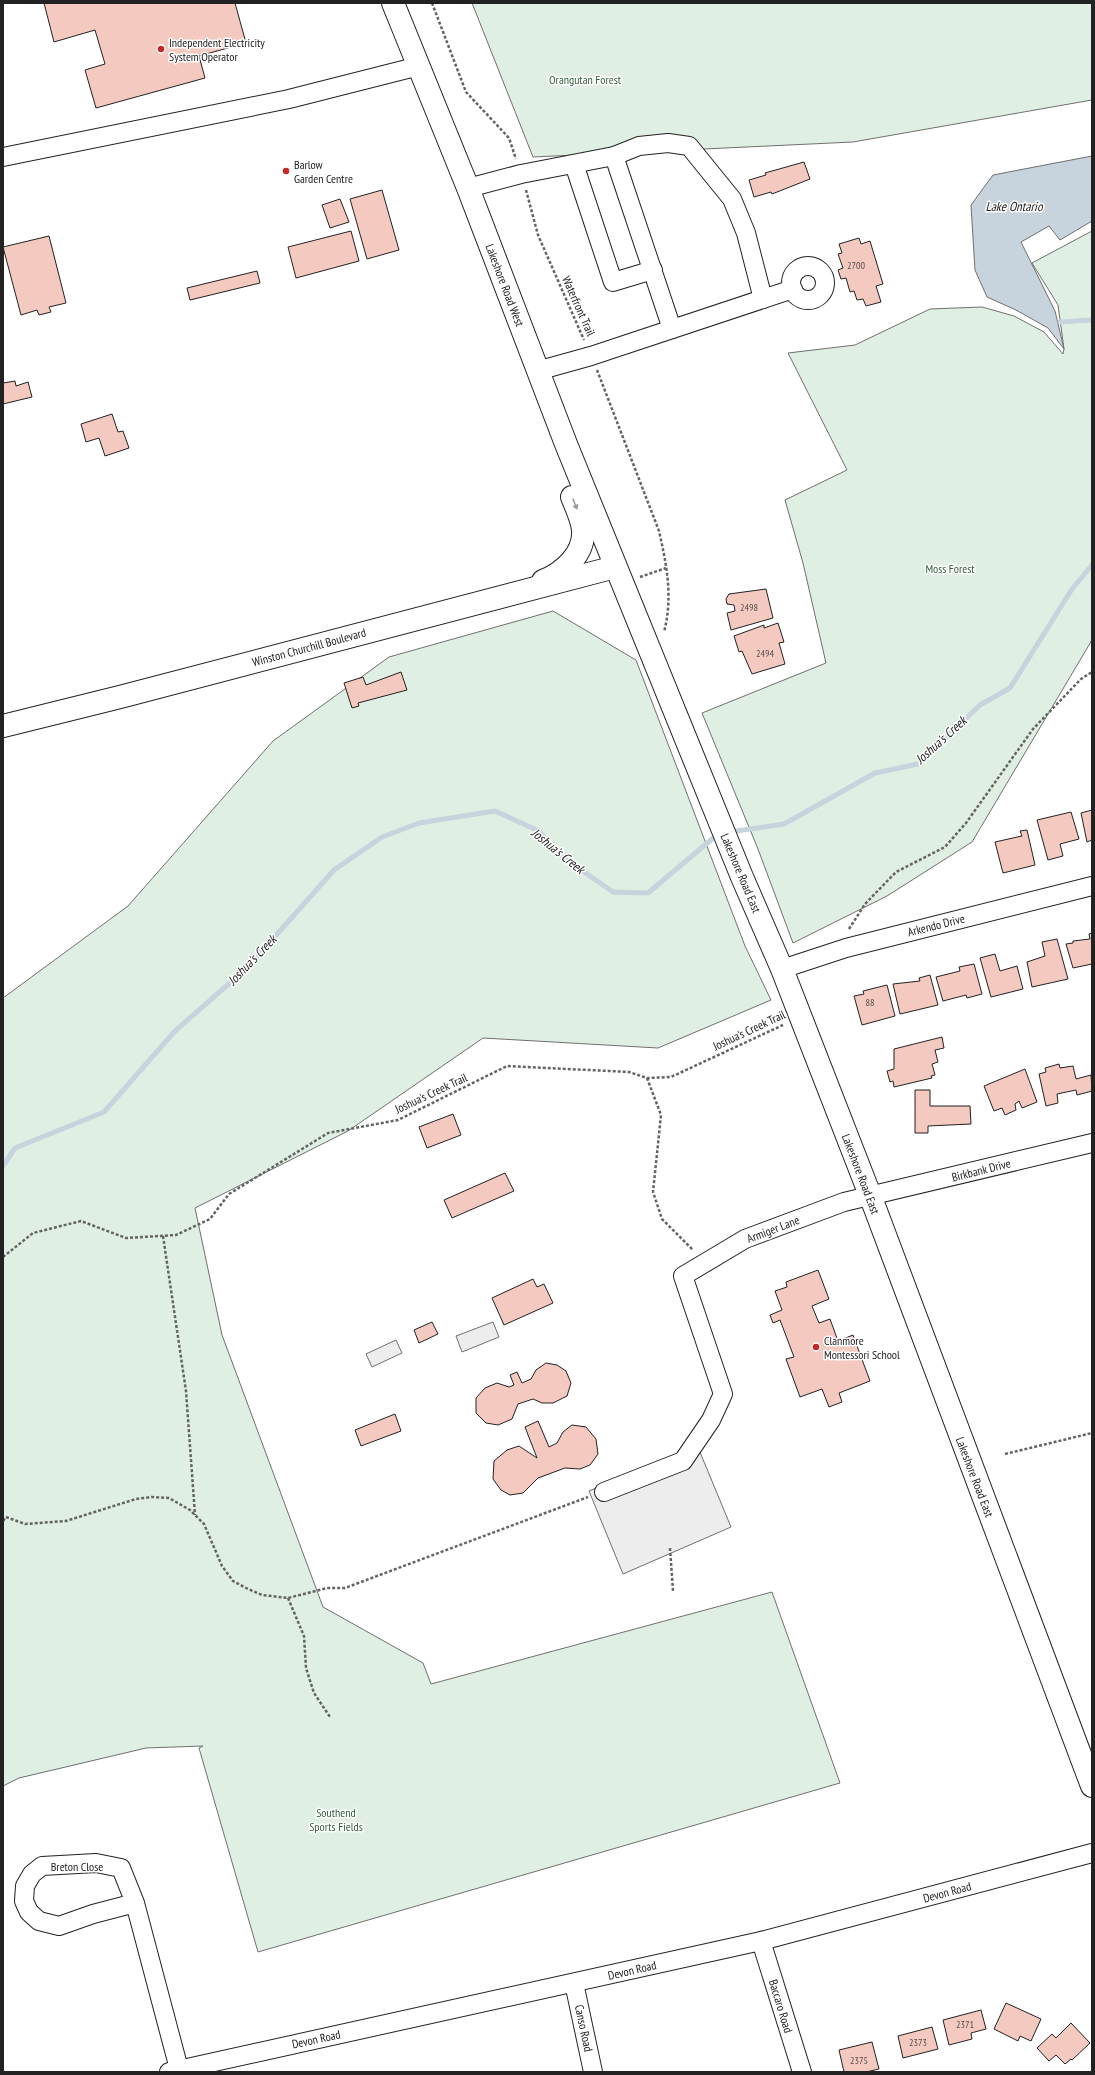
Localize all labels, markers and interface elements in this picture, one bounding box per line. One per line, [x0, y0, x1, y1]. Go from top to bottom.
place label: Independent Electricity System Operator [169, 35, 265, 64]
marker: Independent Electricity System Operator [156, 44, 166, 54]
park label: Orangutan Forest [549, 72, 622, 87]
place label: Barlow Garden Centre [294, 157, 353, 186]
marker: Barlow Garden Centre [281, 166, 291, 176]
water label: Lake Ontario [985, 198, 1044, 215]
street label: Lakeshore Road West [482, 242, 528, 329]
house number: 2700 [847, 259, 866, 272]
street label: Waterfront Trail [559, 274, 599, 339]
one-way arrow [572, 499, 578, 511]
park label: Moss Forest [925, 561, 975, 576]
house number: 2498 [740, 601, 758, 614]
street label: Winston Churchill Boulevard [250, 625, 368, 669]
house number: 2494 [756, 647, 775, 660]
water label: Joshua's Creek [911, 711, 972, 768]
water label: Joshua's Creek [527, 824, 590, 879]
street label: Lakeshore Road East [718, 831, 765, 916]
street label: Arkendo Drive [906, 911, 966, 939]
water label: Joshua's Creek [223, 930, 281, 989]
house number: 88 [866, 996, 875, 1009]
street label: Joshua's Creek Trail [709, 1007, 788, 1054]
street label: Joshua's Creek Trail [391, 1070, 470, 1117]
street label: Lakeshore Road East [839, 1132, 883, 1217]
street label: Birkbank Drive [950, 1155, 1012, 1185]
street label: Armiger Lane [745, 1212, 801, 1246]
place label: Clanmore Montessori School [824, 1333, 900, 1362]
marker: Clanmore Montessori School [811, 1342, 821, 1352]
street label: Lakeshore Road East [953, 1435, 997, 1520]
park label: Southend Sports Fields [309, 1805, 363, 1834]
street label: Breton Close [51, 1859, 103, 1874]
street label: Devon Road [921, 1878, 973, 1906]
street label: Devon Road [606, 1957, 658, 1983]
street label: Baccaro Road [766, 1977, 796, 2035]
street label: Canso Road [572, 2003, 596, 2053]
house number: 2371 [956, 2018, 974, 2031]
street label: Devon Road [290, 2027, 342, 2051]
house number: 2373 [909, 2036, 927, 2049]
house number: 2375 [850, 2054, 868, 2067]

